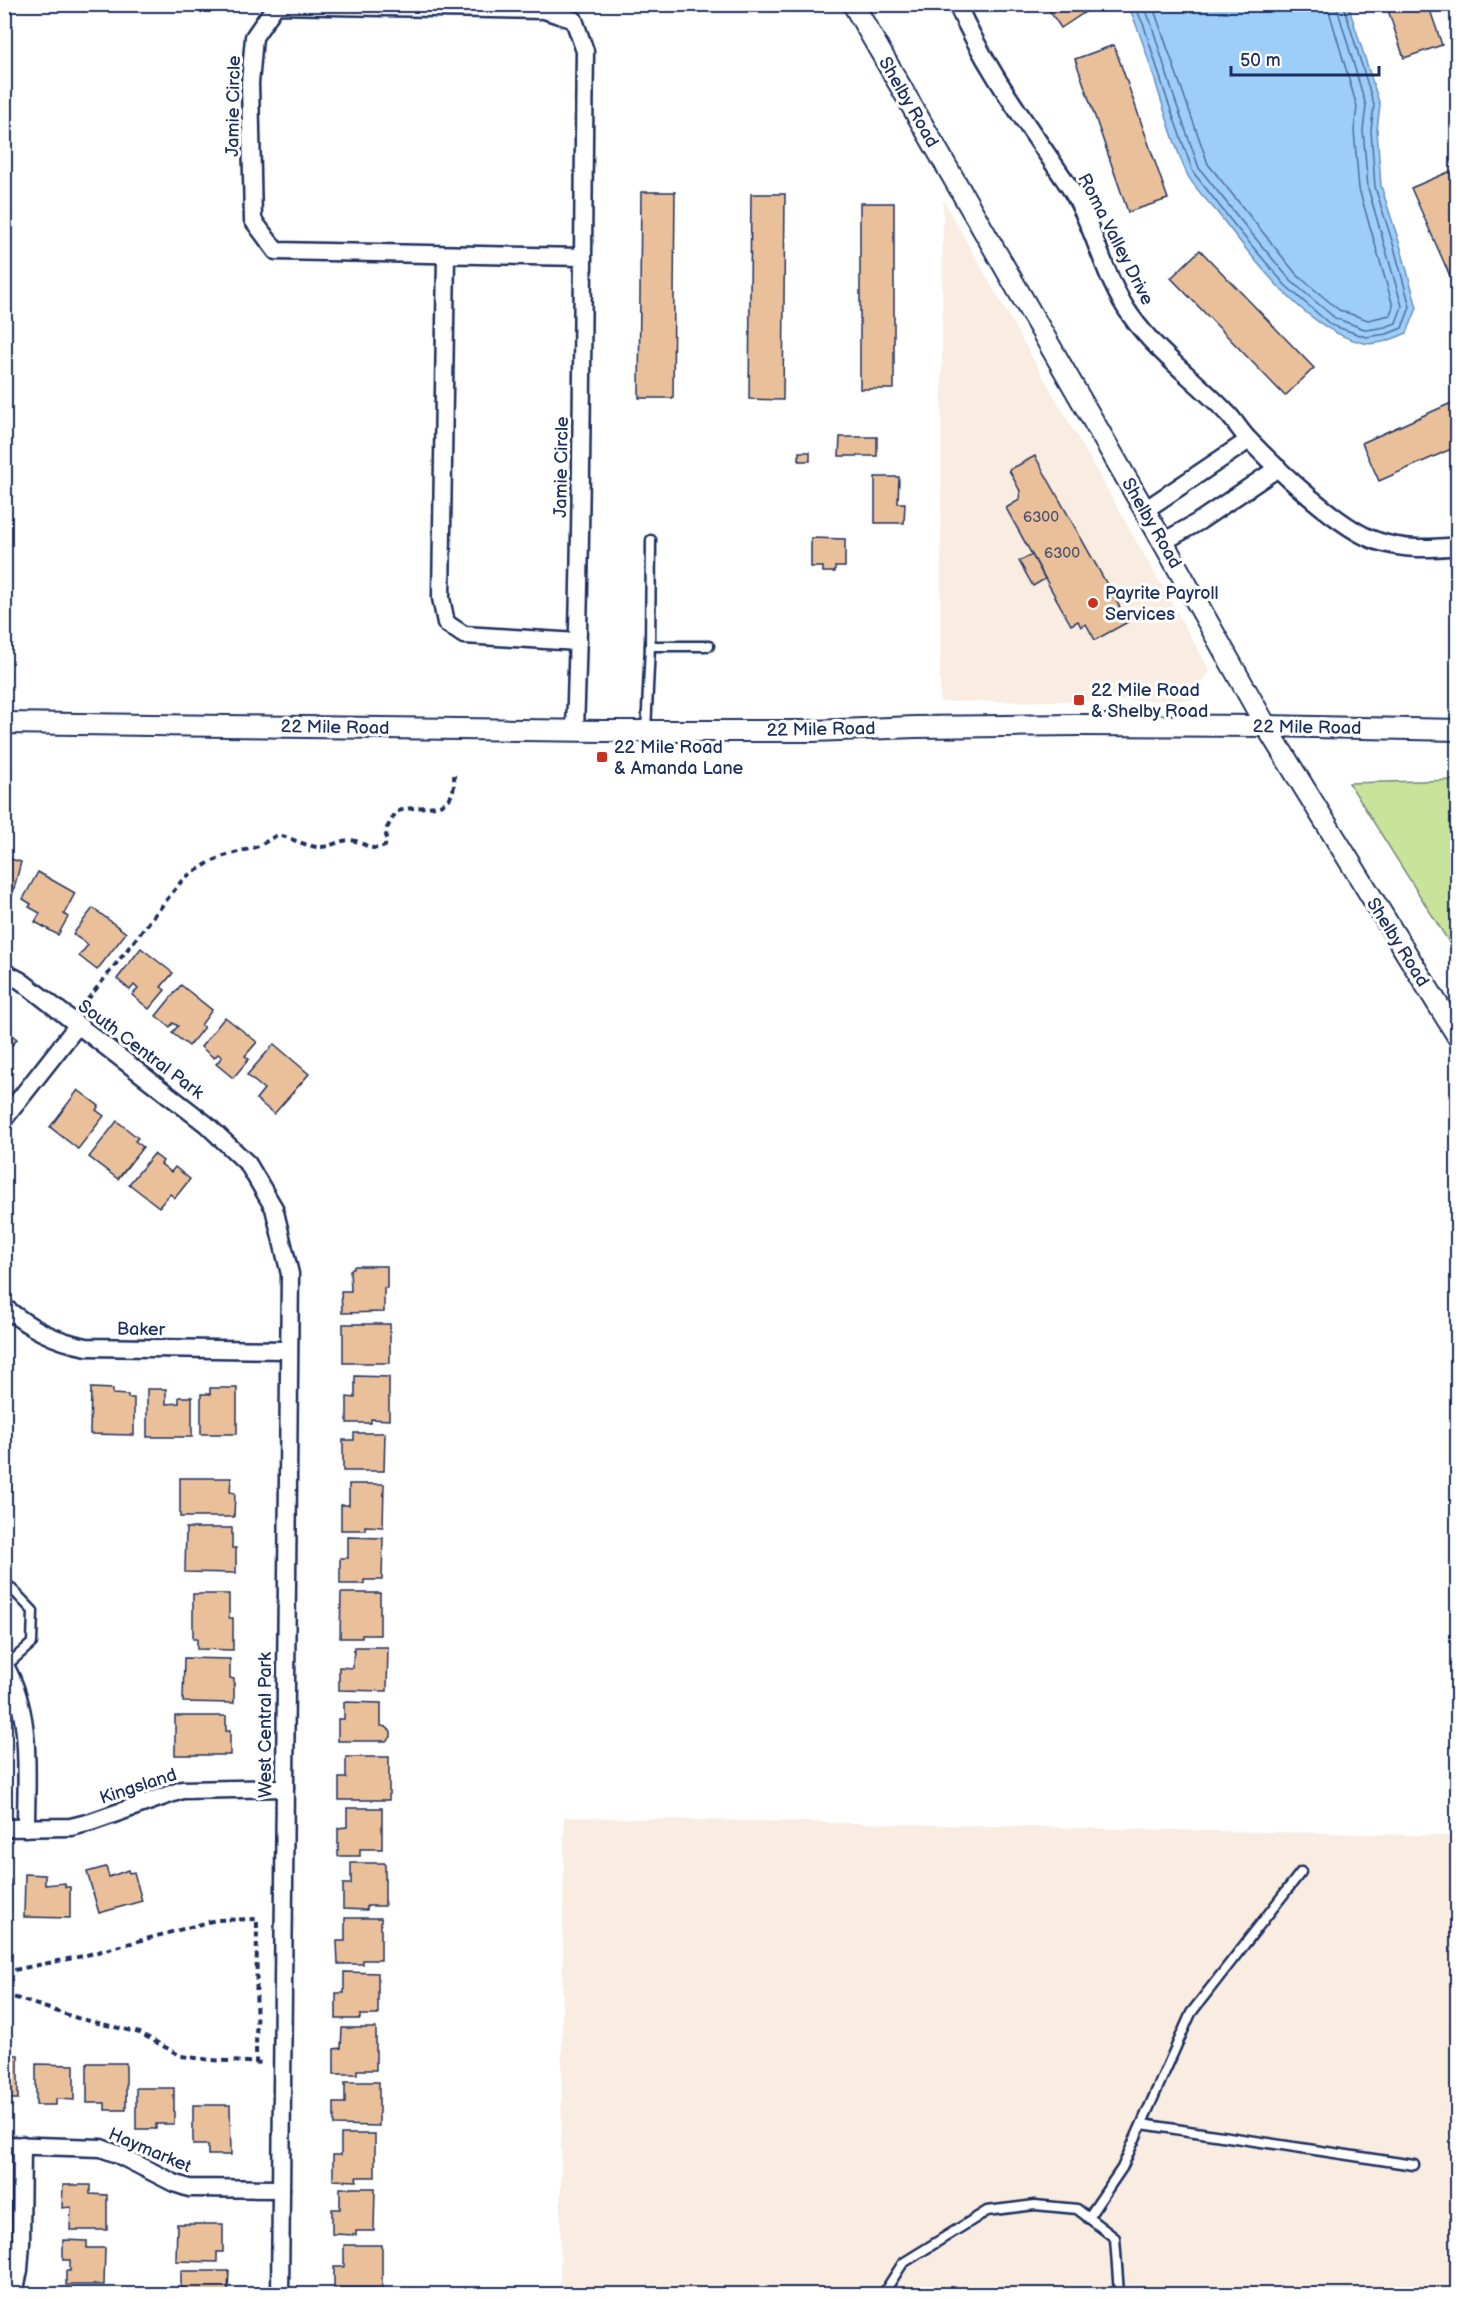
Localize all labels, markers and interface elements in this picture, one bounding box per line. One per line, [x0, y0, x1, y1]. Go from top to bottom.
scale bar [1231, 39, 1380, 77]
text: 50 m [1240, 50, 1281, 71]
street label: Shelby Road [874, 53, 943, 151]
street label: Jamie Circle [222, 55, 245, 157]
street label: Roma Valley Drive [1073, 170, 1158, 309]
street label: Jamie Circle [550, 416, 573, 518]
street label: Shelby Road [1117, 474, 1186, 572]
house number: 6300 [1023, 508, 1059, 527]
house number: 6300 [1044, 544, 1080, 563]
place label: Payrite Payroll Services [1105, 583, 1218, 625]
marker: Payrite Payroll Services [1086, 596, 1100, 610]
place label: 22 Mile Road & Shelby Road [1091, 680, 1208, 722]
marker: 22 Mile Road & Shelby Road [1072, 693, 1086, 707]
street label: 22 Mile Road [280, 716, 390, 739]
street label: 22 Mile Road [1252, 716, 1362, 739]
street label: 22 Mile Road [766, 718, 876, 741]
place label: 22 Mile Road & Amanda Lane [614, 737, 744, 779]
marker: 22 Mile Road & Amanda Lane [595, 750, 609, 764]
street label: Shelby Road [1362, 894, 1433, 991]
street label: South Central Park [74, 995, 208, 1104]
street label: Baker [117, 1319, 166, 1340]
street label: West Central Park [255, 1652, 276, 1798]
street label: Kingsland [97, 1764, 179, 1809]
street label: Haymarket [105, 2124, 195, 2177]

